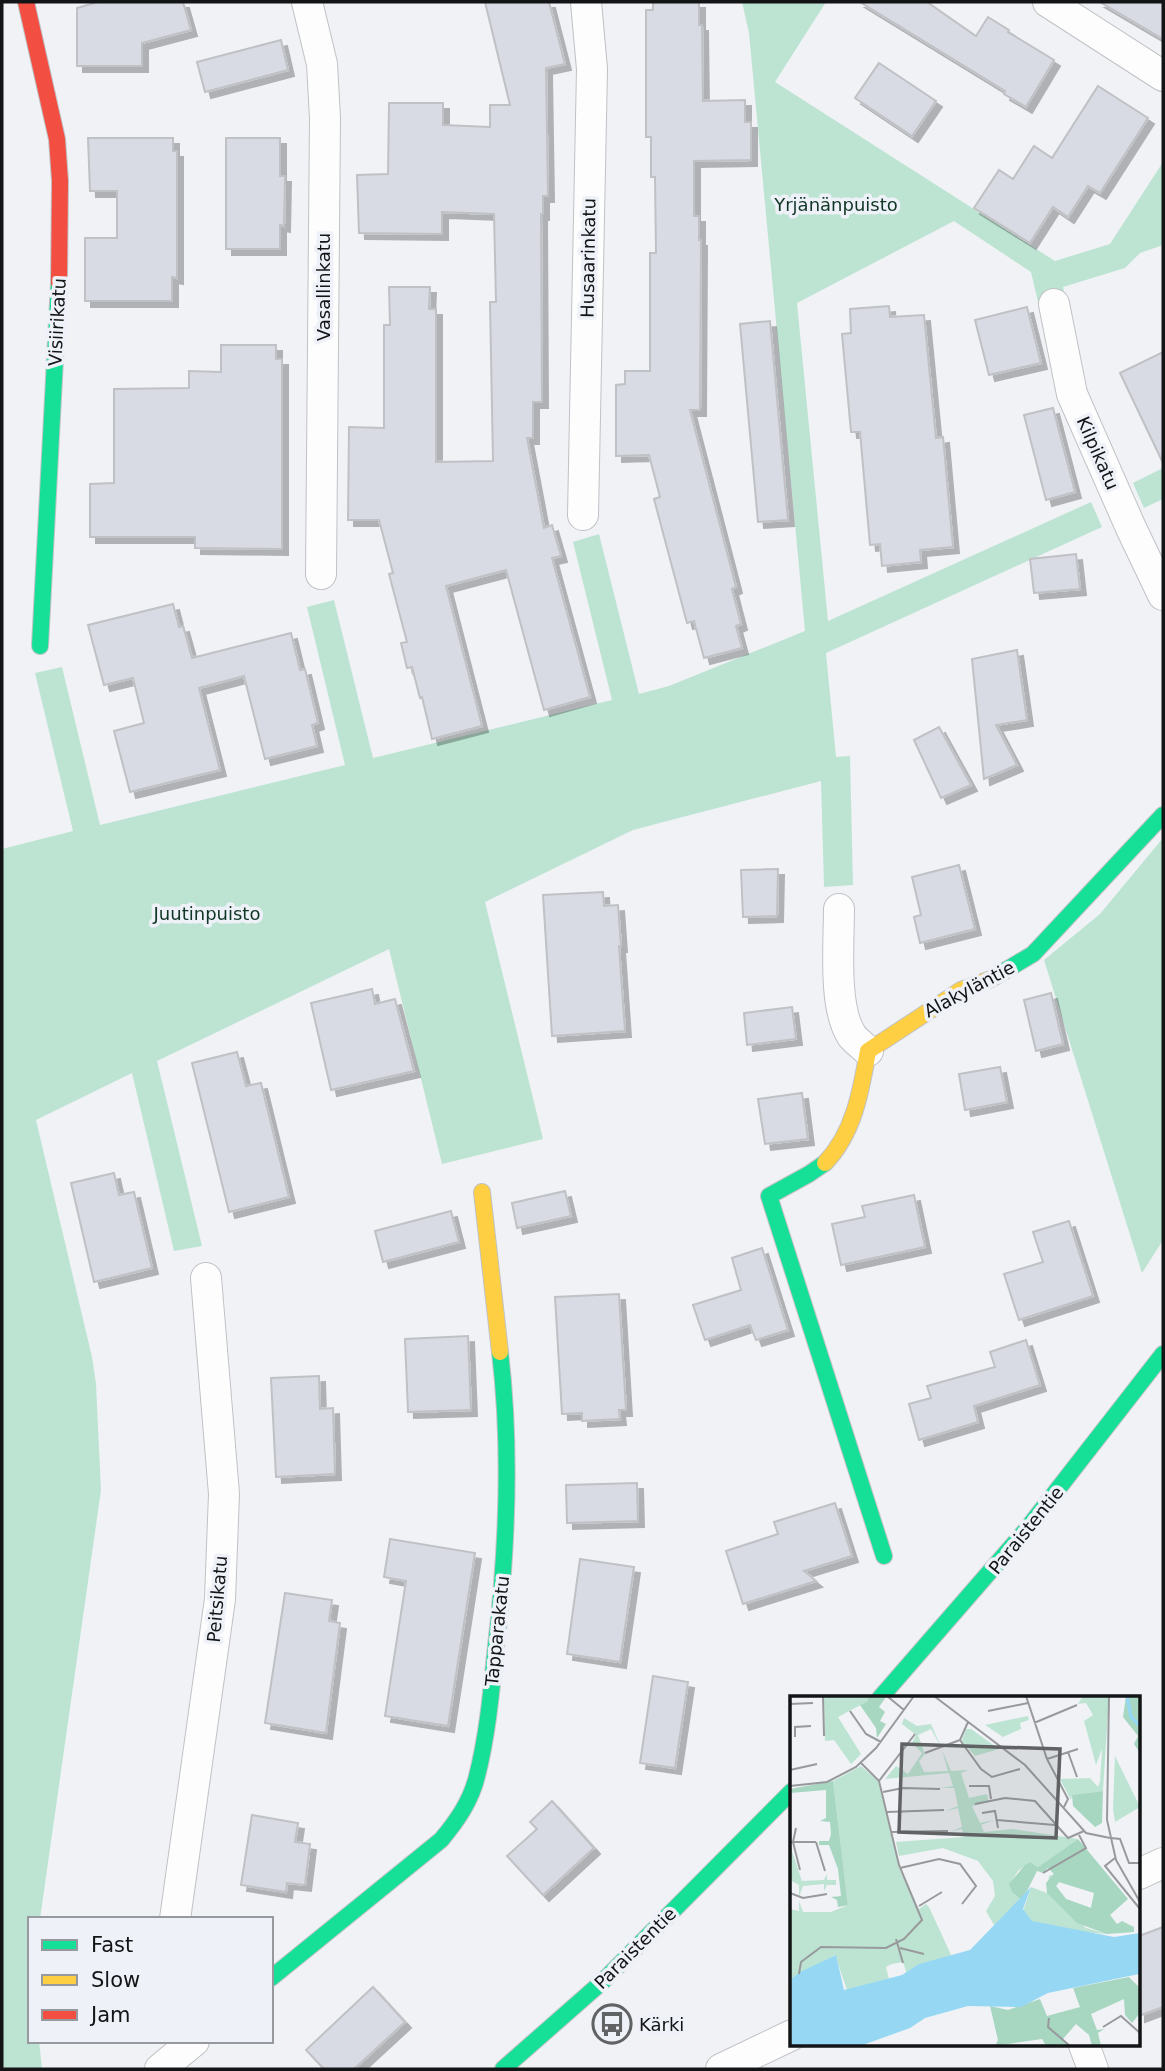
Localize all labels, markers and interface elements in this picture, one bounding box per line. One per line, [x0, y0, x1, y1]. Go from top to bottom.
park label: Yrjänänpuisto [773, 194, 898, 215]
street label: Husaarinkatu [576, 198, 600, 318]
street label: Vasallinkatu [313, 233, 334, 341]
street label: Visiirikatu [44, 277, 70, 367]
street label: Kilpikatu [1073, 413, 1123, 493]
park label: Juutinpuisto [153, 903, 260, 924]
street label: Alakyläntie [920, 956, 1018, 1022]
street label: Paraistentie [984, 1482, 1068, 1578]
street label: Peitsikatu [203, 1555, 231, 1643]
street label: Tapparakatu [481, 1575, 513, 1688]
inset map [790, 1696, 1140, 2046]
street label: Paraistentie [590, 1903, 680, 1993]
legend [28, 1917, 273, 2043]
text: Fast [91, 1933, 133, 1957]
text: Slow [91, 1968, 140, 1992]
text: Jam [89, 2003, 131, 2027]
bus stop icon: Kärki [591, 2003, 633, 2045]
place label: Kärki [639, 2014, 684, 2035]

